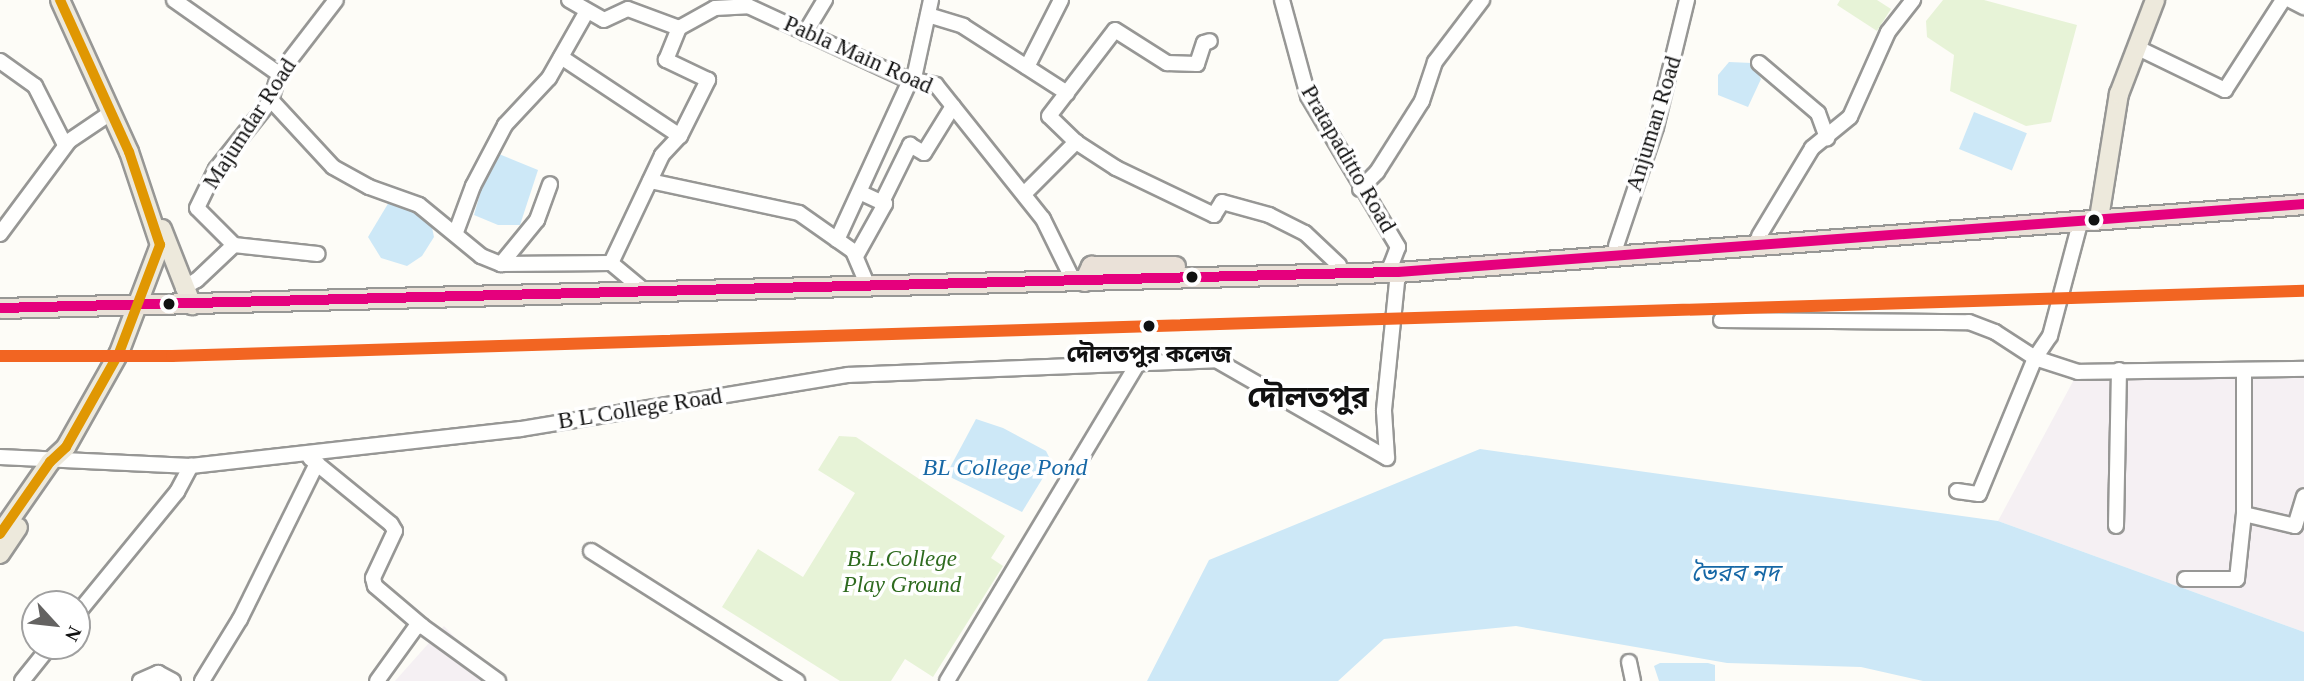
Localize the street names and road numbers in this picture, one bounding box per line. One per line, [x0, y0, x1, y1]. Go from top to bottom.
street label: Pabla Main Road [779, 10, 937, 100]
street label: Anjuman Road [1620, 53, 1688, 195]
street label: Majumdar Road [198, 54, 302, 194]
street label: Pratapaditto Road [1295, 80, 1401, 238]
street label: B L College Road [556, 382, 724, 436]

